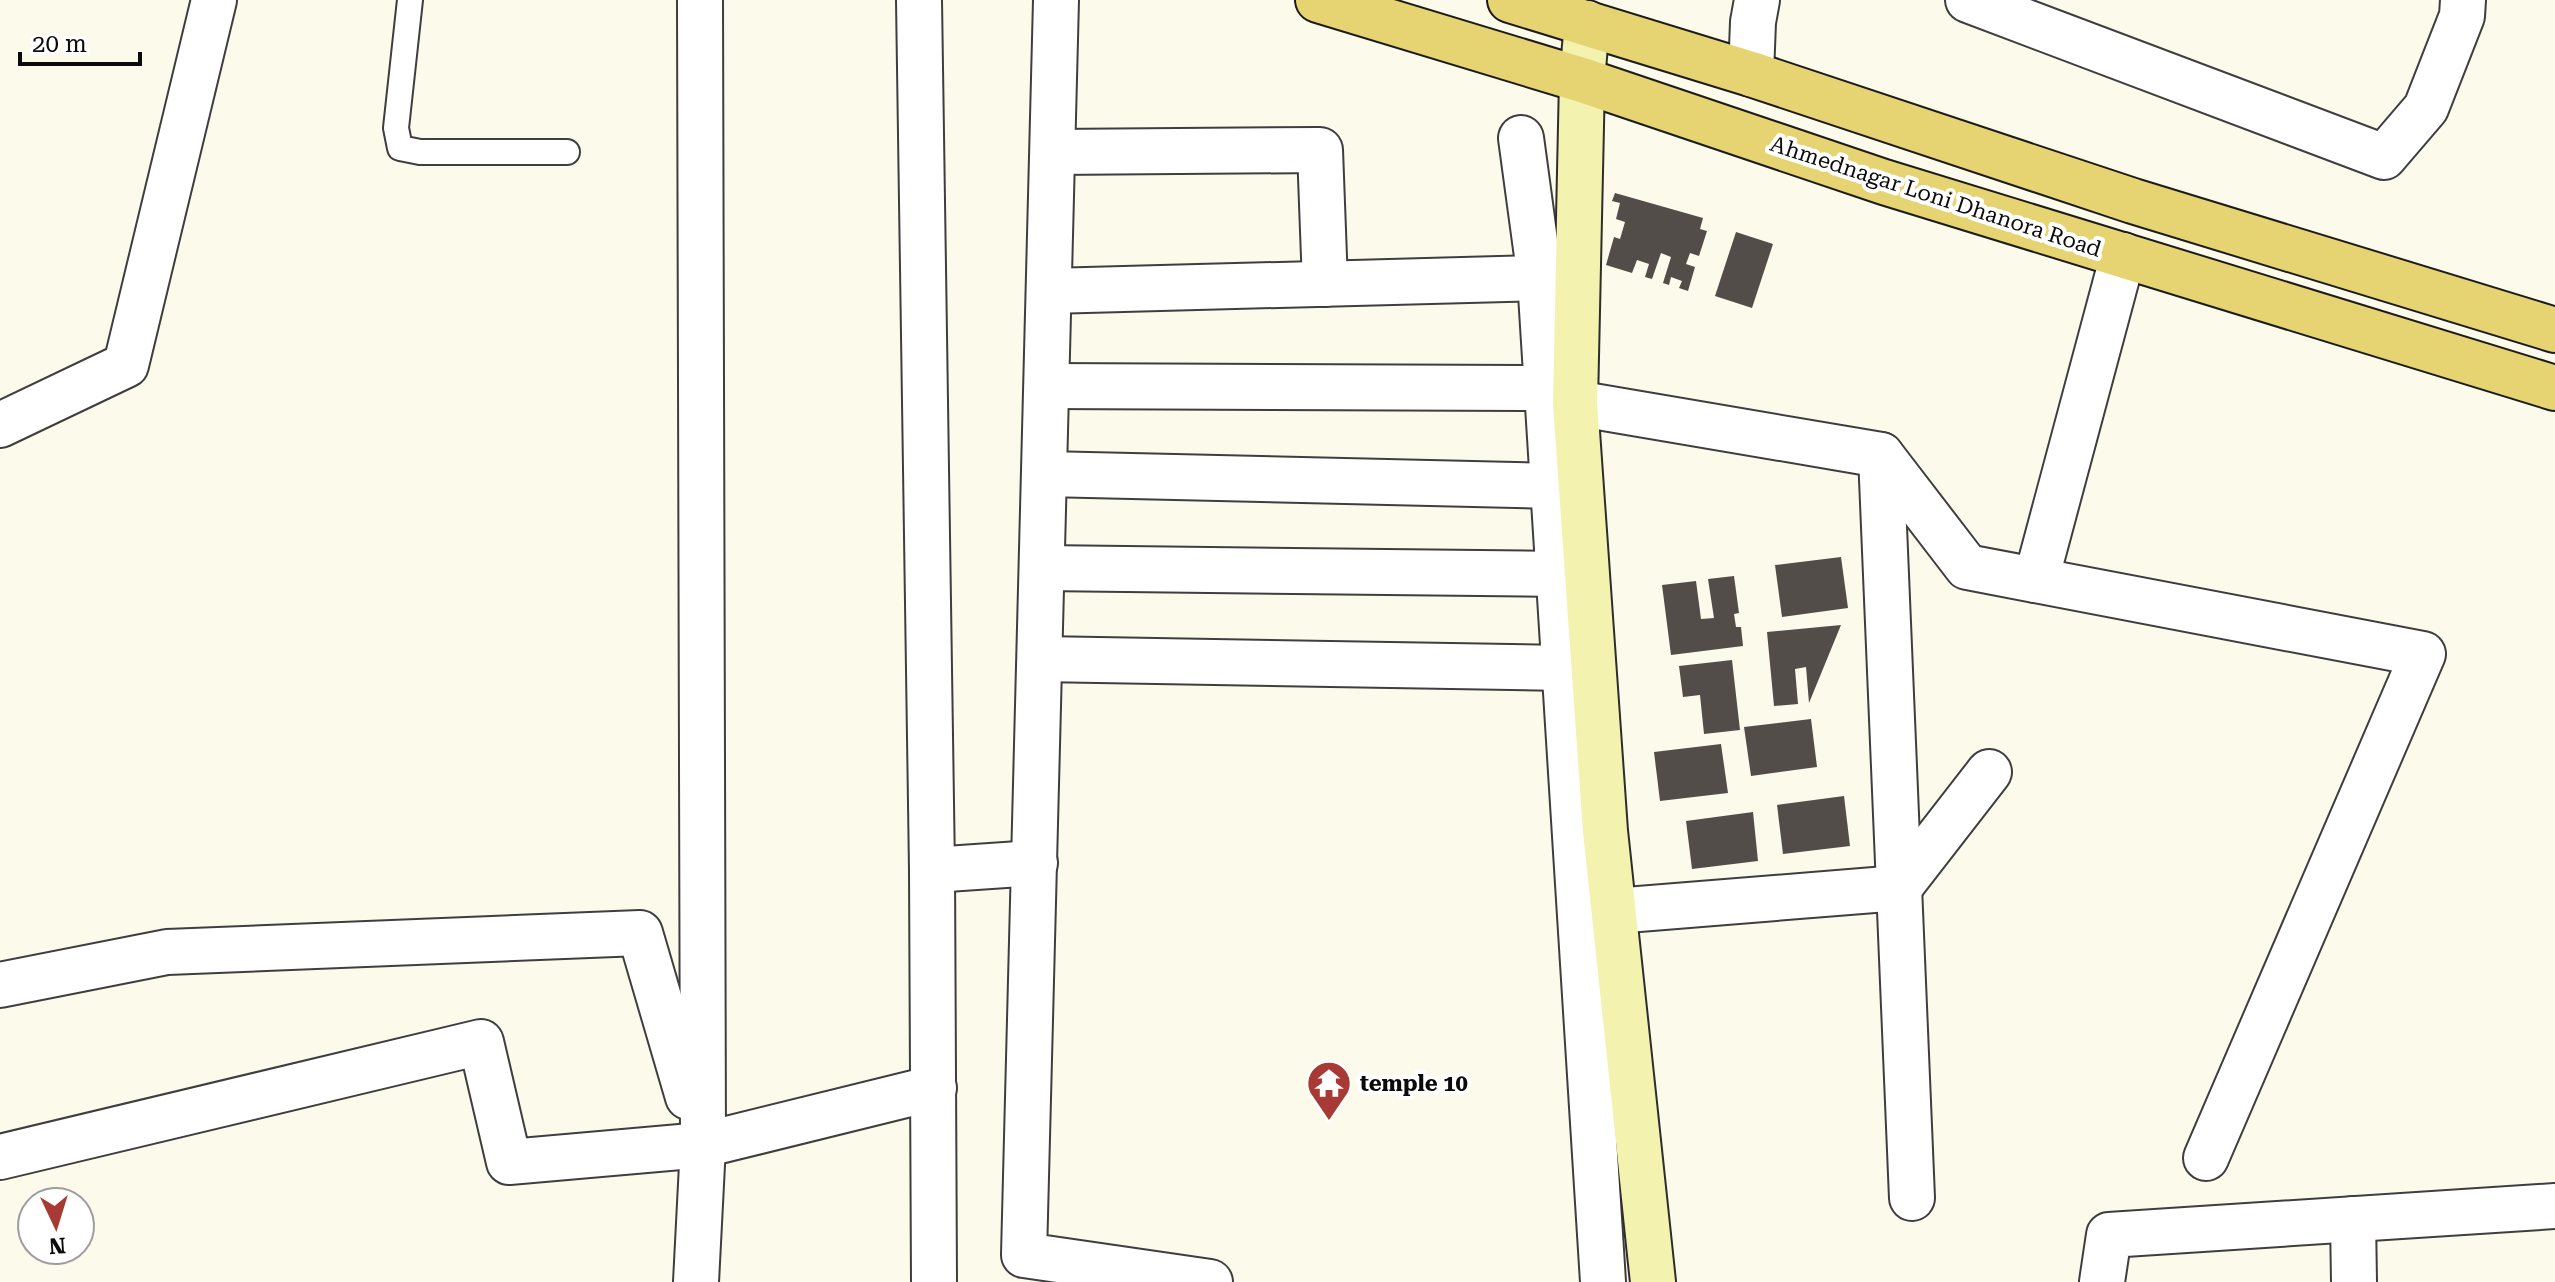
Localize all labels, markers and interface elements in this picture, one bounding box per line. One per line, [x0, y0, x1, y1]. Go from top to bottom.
scale bar [20, 16, 140, 66]
text: 20 m [32, 30, 87, 58]
street label: Ahmednagar Loni Dhanora Road [1767, 131, 2104, 262]
temple icon: temple 10 [1305, 1059, 1353, 1122]
place label: temple 10 [1360, 1071, 1468, 1096]
north arrow [16, 1186, 96, 1266]
text: N [48, 1232, 67, 1259]

